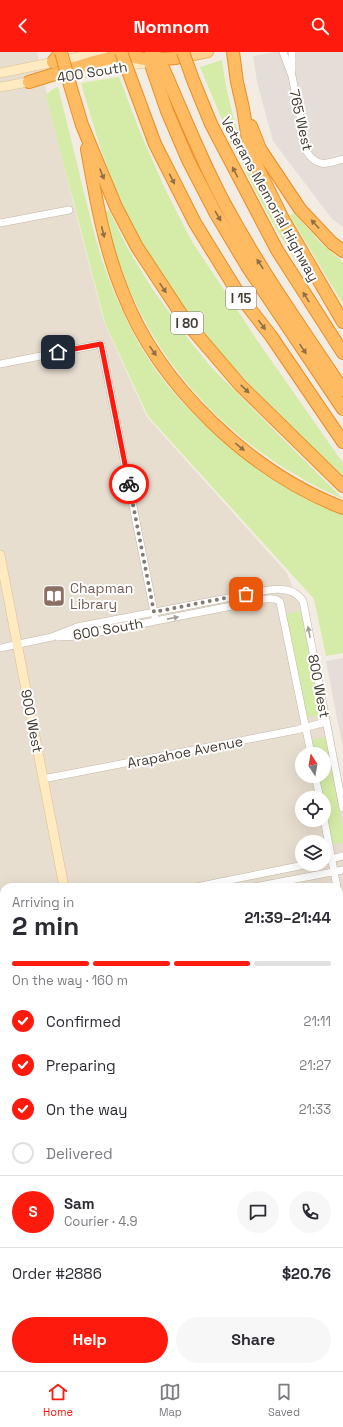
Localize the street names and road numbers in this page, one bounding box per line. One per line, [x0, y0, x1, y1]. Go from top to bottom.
street label: 400 South [55, 58, 129, 86]
street label: 765 West [285, 88, 317, 152]
street label: Veterans Memorial Highway [217, 113, 323, 285]
road number: I 15 [226, 287, 256, 309]
road number: I 80 [171, 312, 203, 334]
street label: 600 South [72, 614, 144, 644]
street label: 800 West [304, 653, 334, 719]
street label: 900 West [17, 688, 47, 754]
street label: Arapahoe Avenue [126, 732, 244, 772]

